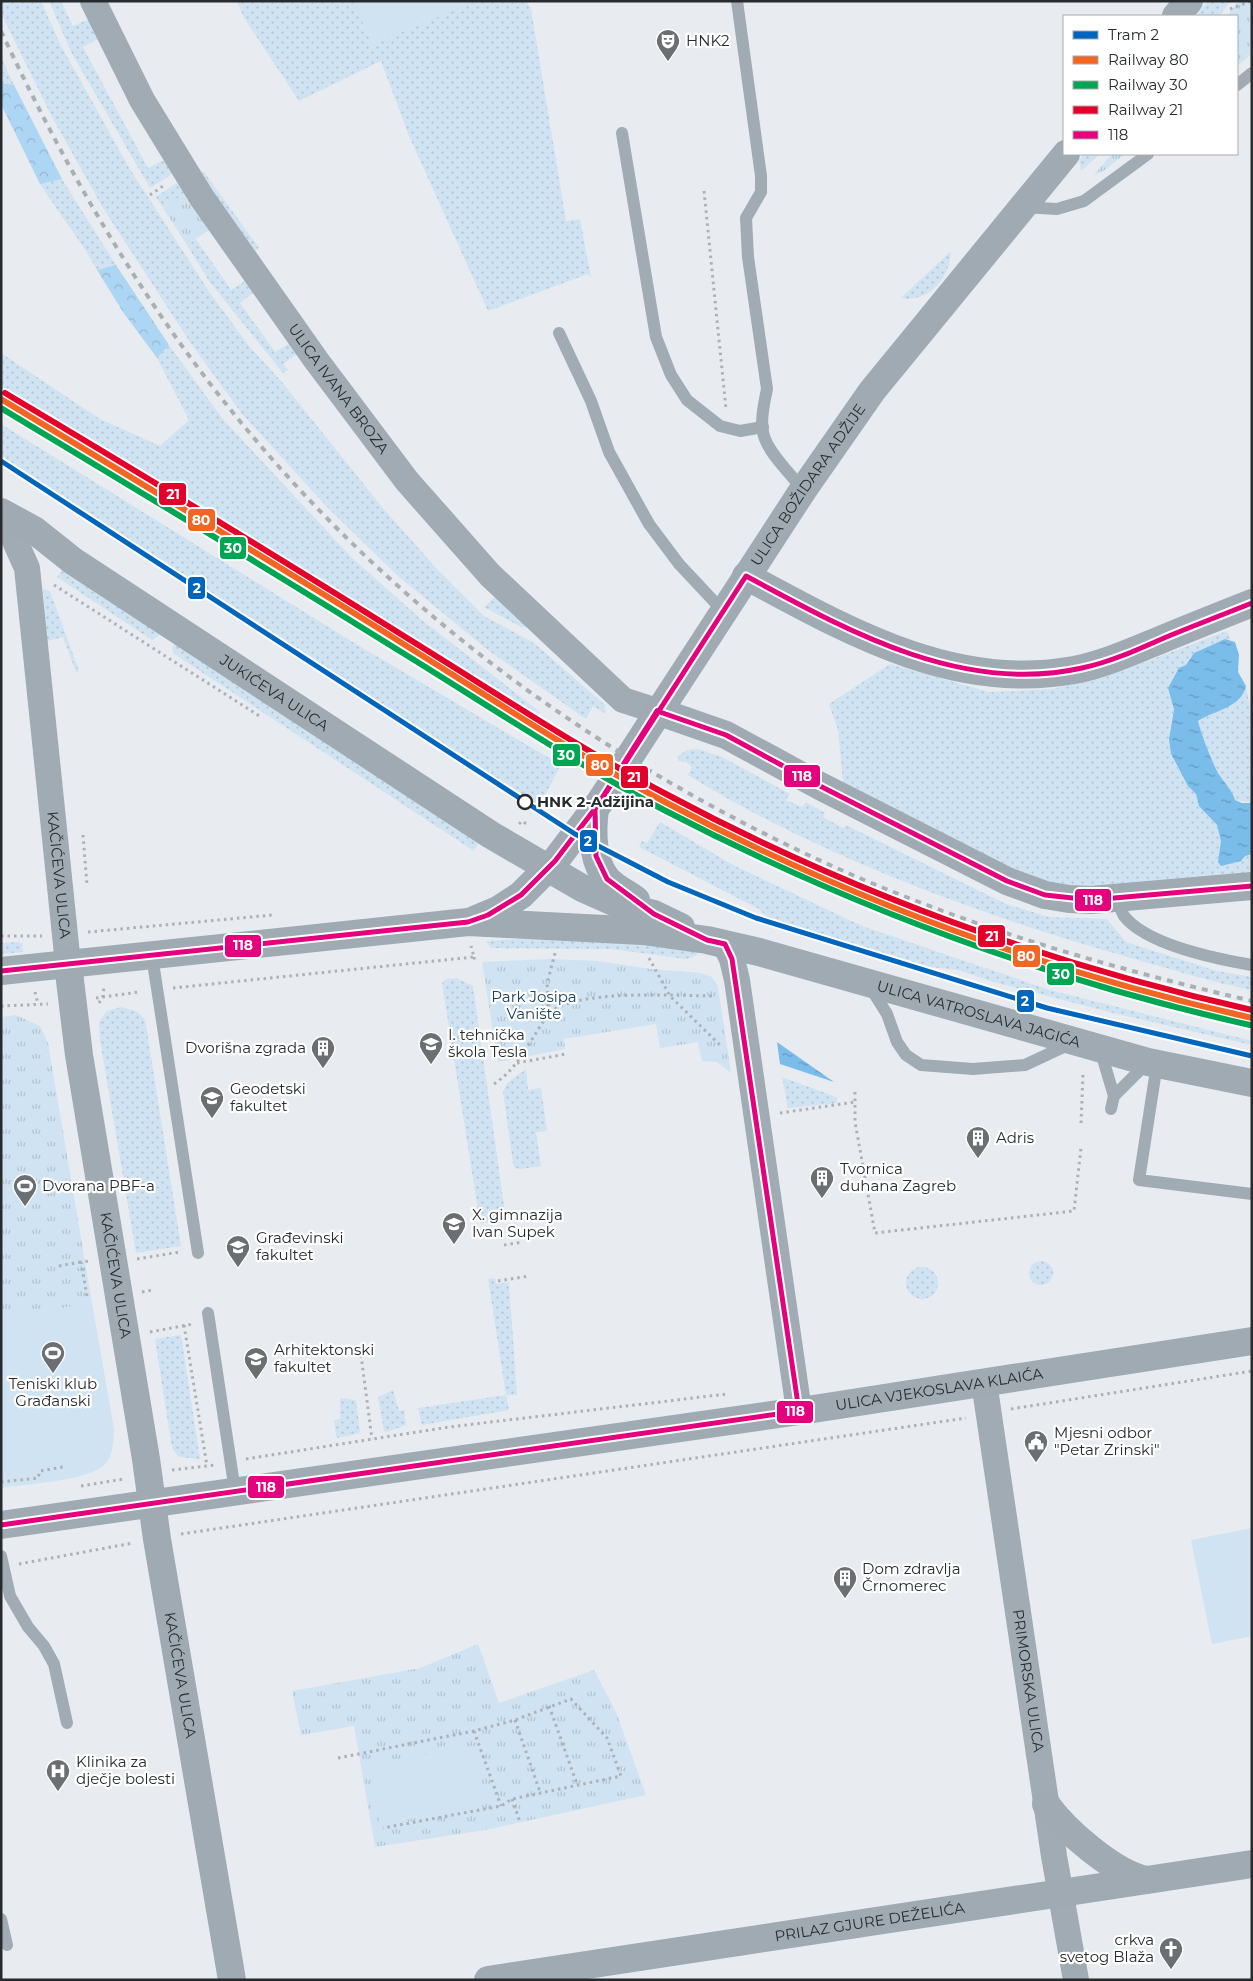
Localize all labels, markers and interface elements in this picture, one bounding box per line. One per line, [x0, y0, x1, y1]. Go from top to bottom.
legend [1063, 15, 1238, 155]
text: Tram 2 [1108, 25, 1159, 44]
theatre icon: HNK2 [655, 28, 681, 62]
place label: HNK2 [686, 31, 730, 50]
text: Railway 80 [1108, 50, 1189, 69]
text: Railway 30 [1108, 75, 1188, 94]
text: Railway 21 [1108, 100, 1183, 119]
text: 118 [1108, 125, 1128, 144]
street label: ULICA IVANA BROZA [284, 320, 393, 458]
street label: ULICA BOŽIDARA ADŽIJE [746, 400, 869, 569]
line badge: 21 [158, 482, 187, 506]
text: 21 [166, 485, 180, 503]
line badge: 80 [187, 508, 216, 532]
text: 80 [192, 511, 210, 529]
line badge: 30 [219, 536, 247, 560]
text: 30 [223, 539, 242, 557]
line badge: 2 [187, 576, 206, 600]
text: 2 [193, 579, 201, 597]
street label: JUKIĆEVA ULICA [216, 649, 333, 735]
line badge: 30 [552, 743, 581, 767]
text: 30 [556, 746, 575, 764]
line badge: 80 [585, 753, 614, 777]
text: 80 [591, 756, 609, 774]
line badge: 118 [783, 764, 821, 788]
line badge: 21 [620, 765, 649, 789]
text: 118 [792, 767, 812, 785]
text: 21 [627, 768, 641, 786]
place label: HNK 2-Adžijina [537, 792, 654, 811]
marker: HNK 2-Adžijina [517, 794, 533, 810]
street label: KAČIĆEVA ULICA [43, 810, 75, 940]
line badge: 2 [579, 829, 598, 853]
text: 2 [584, 832, 592, 850]
line badge: 118 [1074, 888, 1112, 912]
text: 118 [1083, 891, 1103, 909]
line badge: 21 [977, 924, 1006, 948]
text: 21 [985, 927, 999, 945]
line badge: 118 [224, 934, 262, 958]
text: 118 [233, 936, 253, 954]
line badge: 80 [1012, 944, 1041, 968]
text: 80 [1017, 947, 1035, 965]
line badge: 30 [1046, 962, 1075, 986]
text: 30 [1051, 965, 1070, 983]
street label: ULICA VATROSLAVA JAGIĆA [875, 976, 1083, 1051]
park label: Park Josipa Vanište [491, 987, 577, 1023]
line badge: 2 [1016, 989, 1035, 1013]
text: 2 [1021, 992, 1029, 1010]
place label: I. tehnička škola Tesla [448, 1025, 527, 1061]
school or university icon: I. tehnička škola Tesla [418, 1031, 444, 1065]
building icon: Dvorišna zgrada [310, 1035, 336, 1069]
place label: Dvorišna zgrada [185, 1038, 306, 1057]
place label: Geodetski fakultet [230, 1079, 306, 1115]
school or university icon: Geodetski fakultet [199, 1085, 225, 1119]
building icon: Adris [965, 1125, 991, 1159]
place label: Adris [996, 1128, 1034, 1147]
place label: Tvornica duhana Zagreb [840, 1159, 956, 1195]
building icon: Tvornica duhana Zagreb [809, 1165, 835, 1199]
sports icon: Dvorana PBF-a [12, 1173, 38, 1207]
place label: Dvorana PBF-a [42, 1176, 155, 1195]
place label: X. gimnazija Ivan Supek [472, 1205, 563, 1241]
street label: KAČIĆEVA ULICA [96, 1211, 136, 1340]
school or university icon: X. gimnazija Ivan Supek [441, 1211, 467, 1245]
place label: Građevinski fakultet [256, 1228, 344, 1264]
school or university icon: Građevinski fakultet [225, 1234, 251, 1268]
sports icon: Teniski klub Građanski [40, 1340, 66, 1374]
place label: Arhitektonski fakultet [274, 1340, 374, 1376]
school or university icon: Arhitektonski fakultet [243, 1346, 269, 1380]
street label: ULICA VJEKOSLAVA KLAIĆA [834, 1364, 1045, 1414]
place label: Teniski klub Građanski [9, 1374, 97, 1410]
line badge: 118 [776, 1400, 814, 1424]
text: 118 [785, 1402, 805, 1420]
place label: Mjesni odbor "Petar Zrinski" [1054, 1423, 1160, 1459]
public building icon: Mjesni odbor "Petar Zrinski" [1023, 1429, 1049, 1463]
line badge: 118 [247, 1475, 285, 1499]
text: 118 [256, 1478, 276, 1496]
place label: Dom zdravlja Črnomerec [862, 1559, 961, 1595]
building icon: Dom zdravlja Črnomerec [832, 1565, 858, 1599]
street label: PRIMORSKA ULICA [1009, 1608, 1049, 1754]
street label: KAČIĆEVA ULICA [161, 1610, 201, 1740]
place label: Klinika za dječje bolesti [76, 1752, 175, 1788]
hospital icon: Klinika za dječje bolesti [45, 1758, 71, 1792]
street label: PRILAZ GJURE DEŽELIĆA [773, 1898, 966, 1945]
place label: crkva svetog Blaža [1060, 1930, 1154, 1966]
church icon: crkva svetog Blaža [1158, 1936, 1184, 1970]

